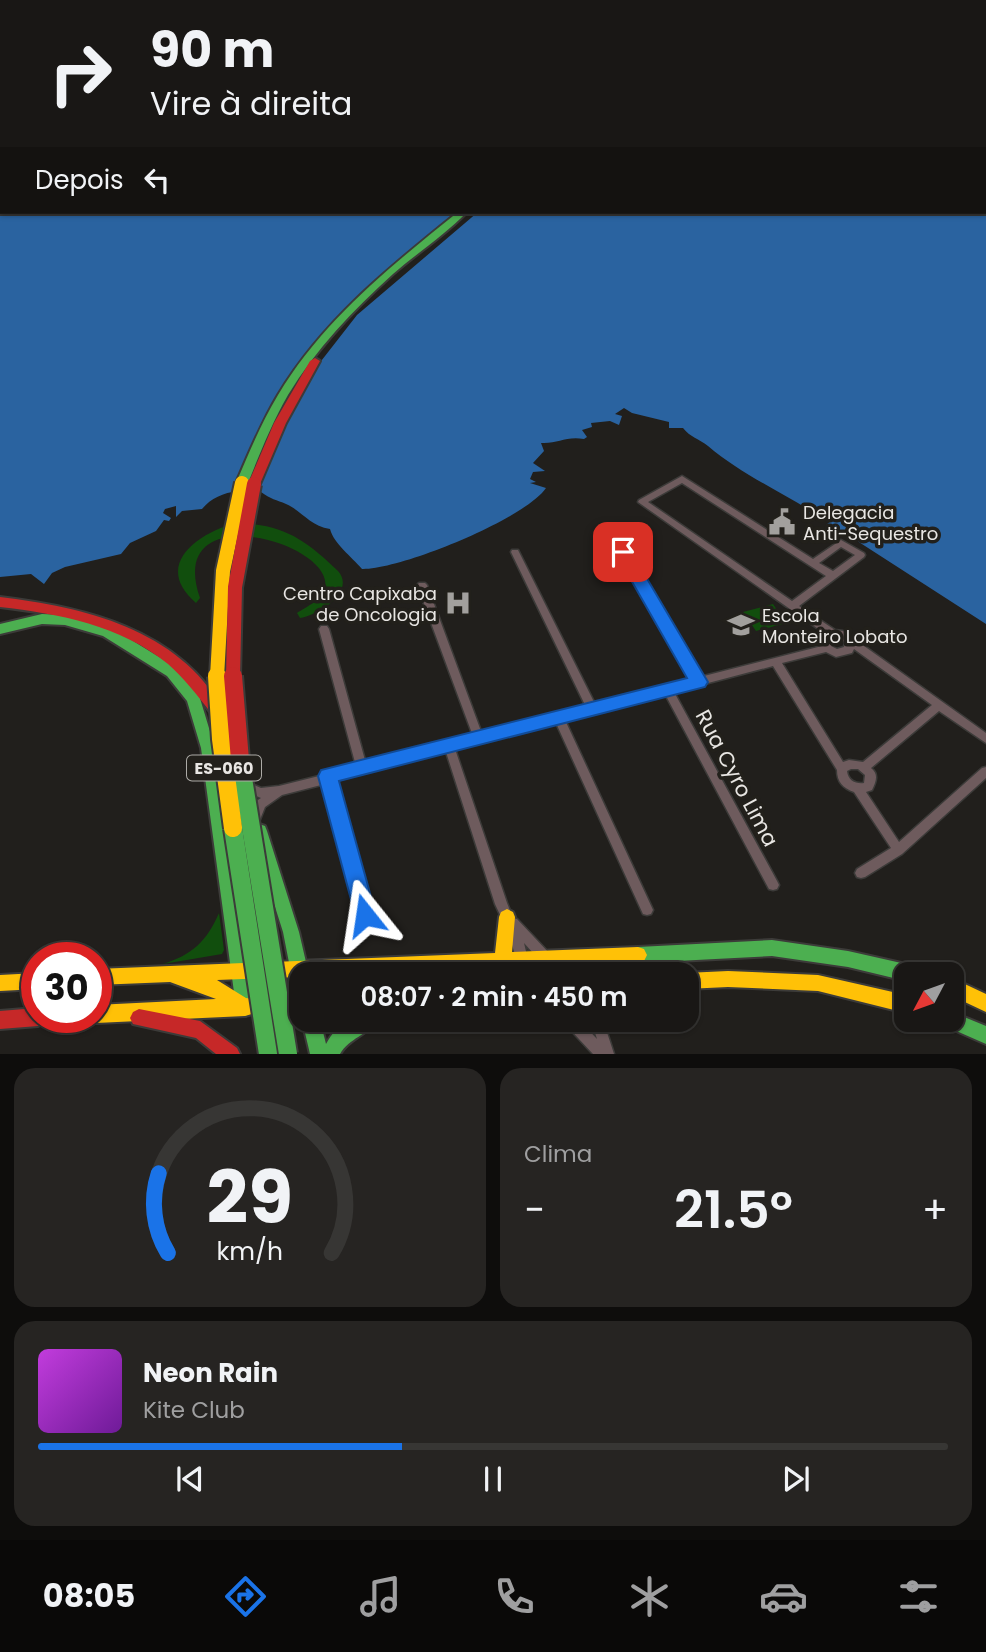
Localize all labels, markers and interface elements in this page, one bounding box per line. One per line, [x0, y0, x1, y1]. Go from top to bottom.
text: 90 m [150, 16, 274, 84]
icon: right [35, 28, 126, 119]
text: Vire à direita [150, 81, 352, 126]
icon: left [138, 161, 176, 199]
text: Depois [35, 162, 124, 198]
place label: Delegacia Anti-Sequestro [803, 500, 938, 546]
public building icon: Delegacia Anti-Sequestro [767, 507, 797, 537]
pin [593, 522, 653, 582]
icon: arrive [604, 533, 642, 571]
place label: Centro Capixaba de Oncologia [283, 581, 437, 627]
hospital icon: Centro Capixaba de Oncologia [443, 588, 473, 618]
place label: Escola Monteiro Lobato [762, 603, 907, 649]
school or university icon: Escola Monteiro Lobato [726, 610, 756, 640]
street label: Rua Cyro Lima [689, 705, 785, 851]
road number: ES-060 [187, 755, 261, 780]
position arrow [328, 878, 402, 952]
speed limit sign: 30 [21, 942, 112, 1033]
north arrow [894, 962, 964, 1032]
map controls [894, 962, 964, 1032]
text: 08:07 · 2 min · 450 m [360, 979, 628, 1015]
text: Clima [524, 1138, 592, 1170]
text: 29 [207, 1148, 293, 1249]
text: 21.5° [674, 1173, 793, 1246]
text: − [524, 1183, 545, 1236]
text: + [922, 1183, 948, 1236]
text: km/h [217, 1234, 283, 1269]
text: Neon Rain [143, 1355, 278, 1391]
text: Kite Club [143, 1394, 245, 1426]
icon: previous [171, 1460, 209, 1498]
icon: pause [474, 1460, 512, 1498]
icon: next [777, 1460, 815, 1498]
icon: directions [221, 1572, 270, 1621]
icon: music [356, 1572, 405, 1621]
icon: phone [490, 1572, 539, 1621]
icon: climate [625, 1572, 674, 1621]
icon: car [759, 1572, 808, 1621]
icon: filters [894, 1572, 943, 1621]
text: 08:05 [43, 1573, 135, 1618]

